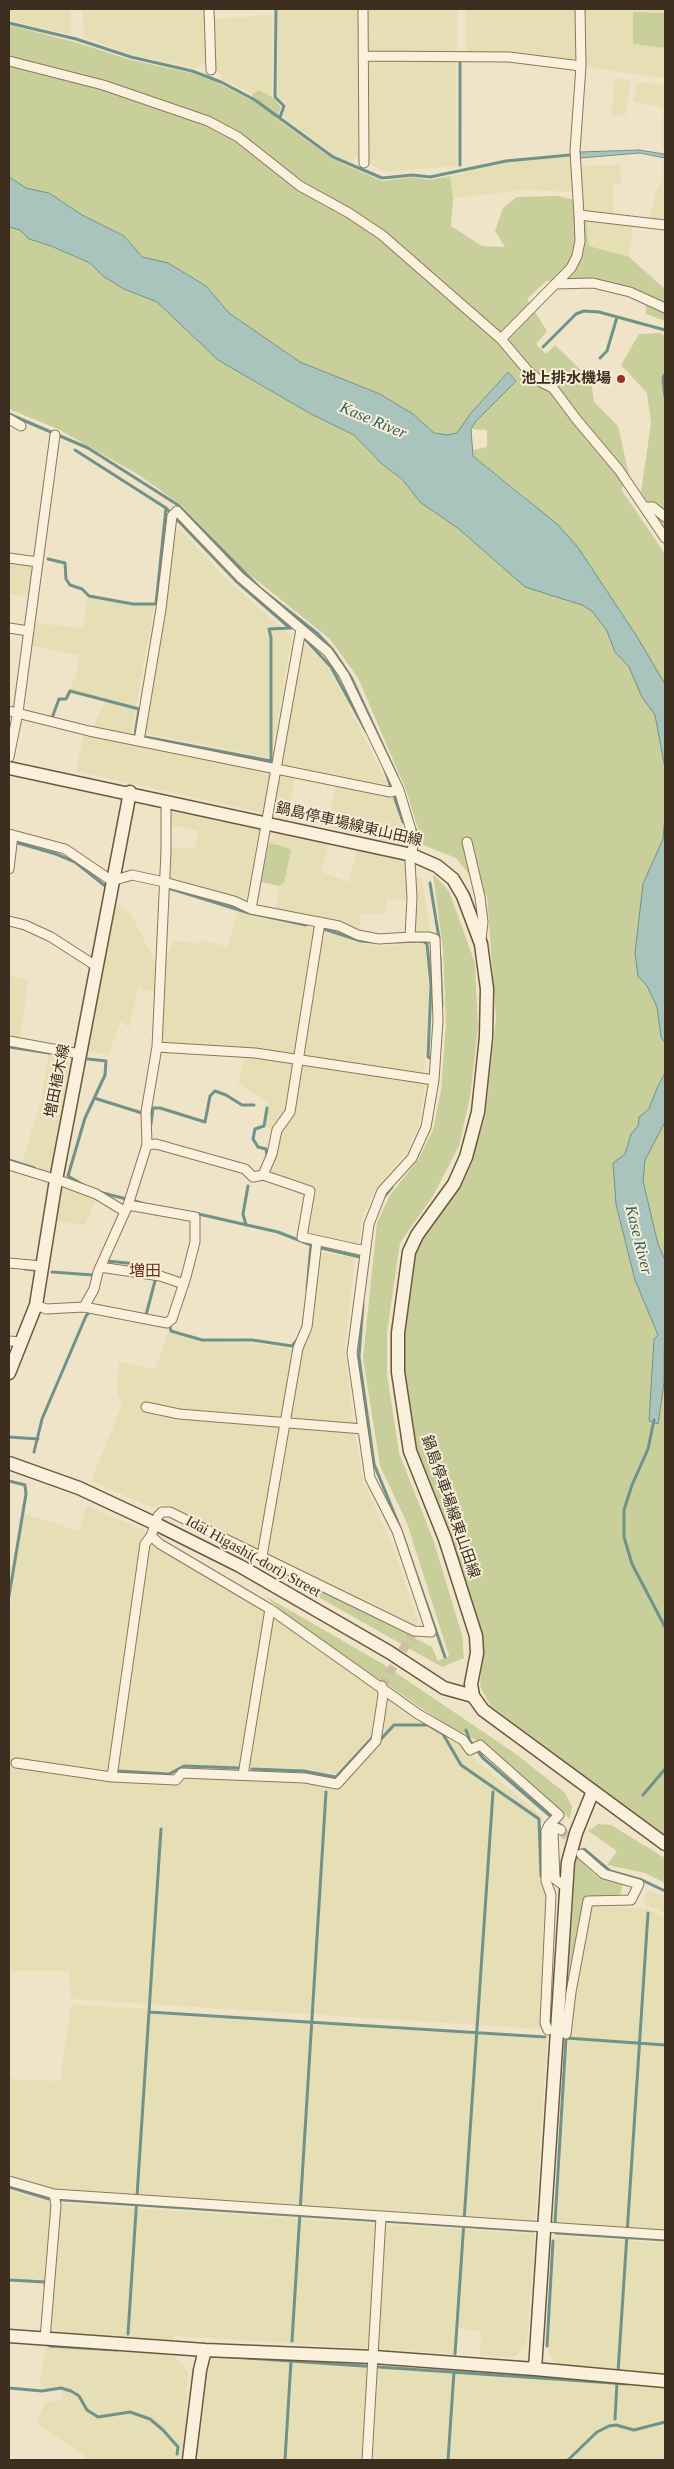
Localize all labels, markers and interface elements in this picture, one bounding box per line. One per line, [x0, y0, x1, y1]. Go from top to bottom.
place label: 池上排水機場 [521, 370, 611, 388]
marker: 池上排水機場 [615, 373, 627, 385]
water label: Kase River [337, 398, 409, 444]
street label: 鍋島停車場線東山田線 [274, 799, 424, 851]
street label: 増田植木線 [42, 1042, 74, 1120]
water label: Kase River [620, 1203, 656, 1277]
district label: 増田 [129, 1262, 161, 1282]
street label: 鍋島停車場線東山田線 [417, 1433, 483, 1581]
street label: Idai Higashi(-dori) Street [182, 1512, 324, 1602]

